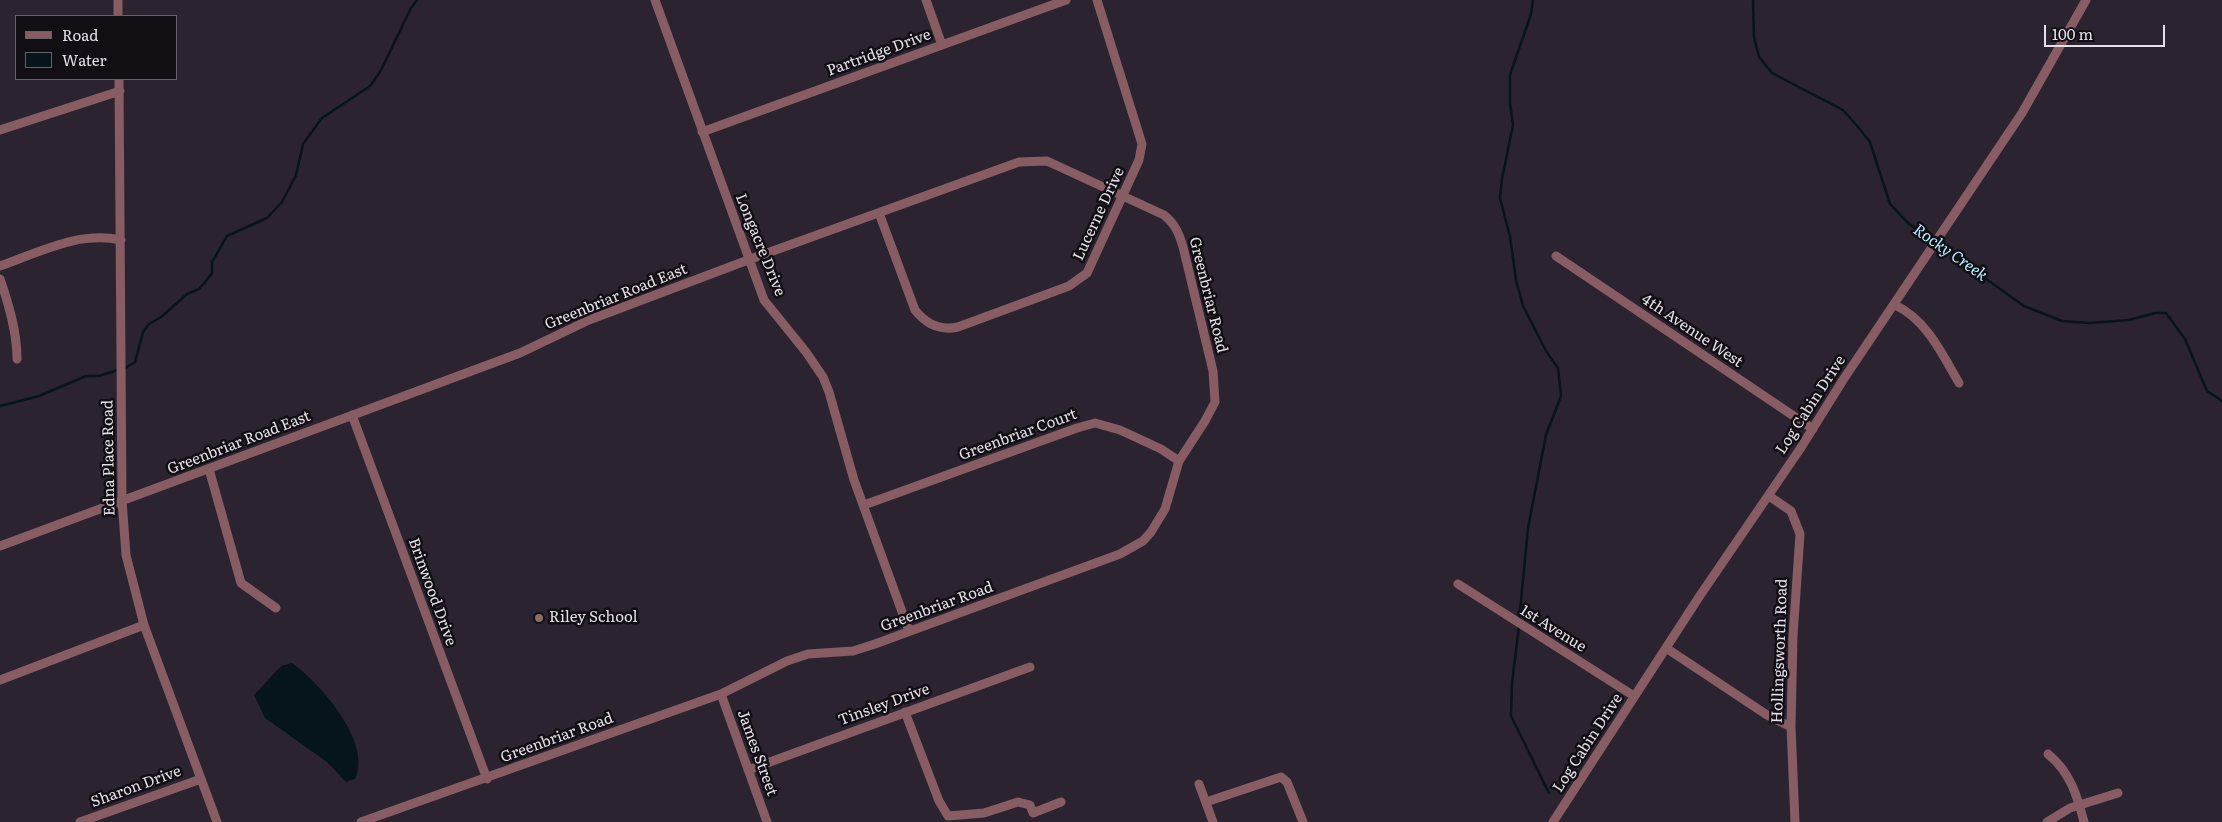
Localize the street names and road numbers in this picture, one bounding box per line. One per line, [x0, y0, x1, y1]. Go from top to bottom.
street label: Partridge Drive [825, 26, 933, 80]
street label: Lucerne Drive [1070, 164, 1128, 264]
street label: Longacre Drive [731, 191, 789, 299]
street label: Greenbriar Road [1185, 235, 1231, 355]
street label: Greenbriar Road East [542, 260, 690, 334]
street label: 4th Avenue West [1638, 290, 1746, 372]
street label: Log Cabin Drive [1772, 352, 1850, 458]
street label: Edna Place Road [99, 400, 119, 516]
street label: Greenbriar Court [957, 405, 1079, 465]
street label: Greenbriar Road East [165, 407, 313, 479]
street label: Brinwood Drive [404, 536, 460, 648]
street label: Greenbriar Road [878, 578, 996, 636]
street label: Hollingsworth Road [1768, 578, 1792, 724]
street label: 1st Avenue [1517, 602, 1589, 656]
street label: Tinsley Drive [836, 680, 932, 730]
street label: Log Cabin Drive [1549, 690, 1627, 796]
street label: James Street [733, 707, 781, 799]
street label: Greenbriar Road [498, 709, 616, 767]
street label: Sharon Drive [88, 762, 184, 812]

